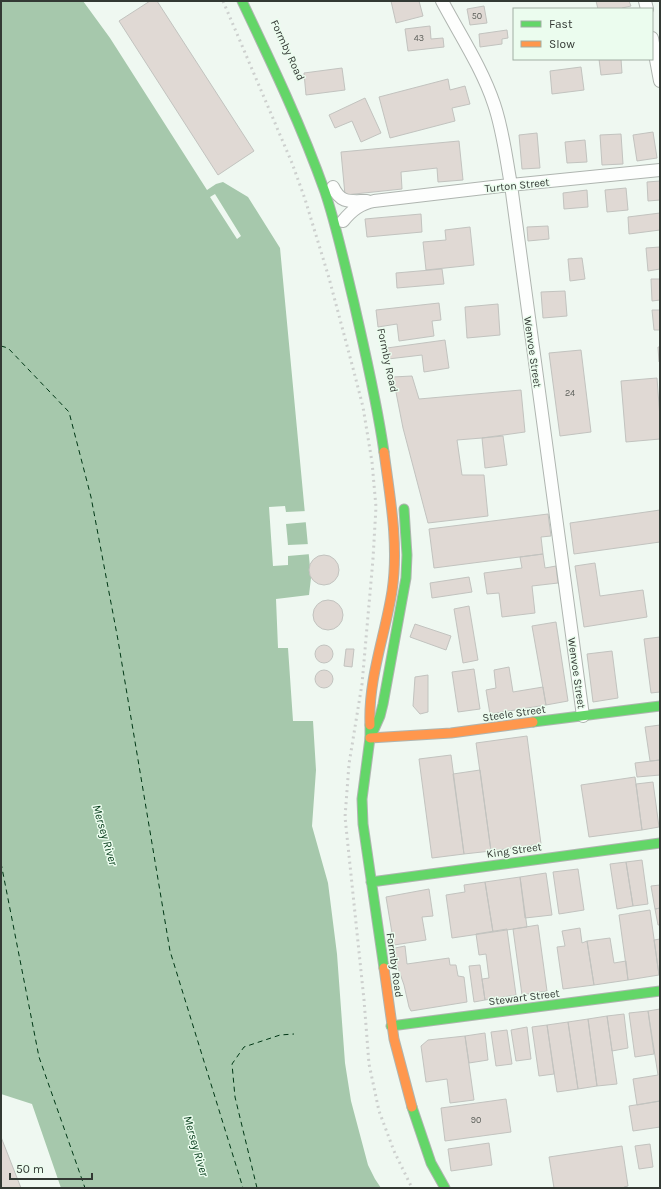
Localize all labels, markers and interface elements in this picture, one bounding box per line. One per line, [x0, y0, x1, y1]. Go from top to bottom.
legend [513, 8, 653, 60]
house number: 50 [472, 11, 482, 21]
text: Fast [549, 17, 573, 31]
street label: Formby Road [268, 18, 307, 83]
house number: 43 [414, 33, 424, 43]
text: Slow [549, 37, 575, 51]
street label: Turton Street [484, 176, 550, 195]
street label: Wenvoe Street [521, 316, 544, 389]
street label: Formby Road [374, 327, 401, 393]
house number: 24 [565, 388, 575, 398]
street label: Wenvoe Street [565, 637, 588, 710]
street label: Steele Street [482, 703, 546, 724]
water label: Mersey River [90, 803, 121, 868]
street label: King Street [486, 840, 543, 861]
street label: Formby Road [384, 932, 405, 998]
street label: Stewart Street [488, 987, 560, 1008]
water label: Mersey River [181, 1114, 212, 1179]
house number: 90 [471, 1115, 481, 1125]
scale bar [10, 1155, 92, 1181]
text: 50 m [16, 1162, 44, 1176]

